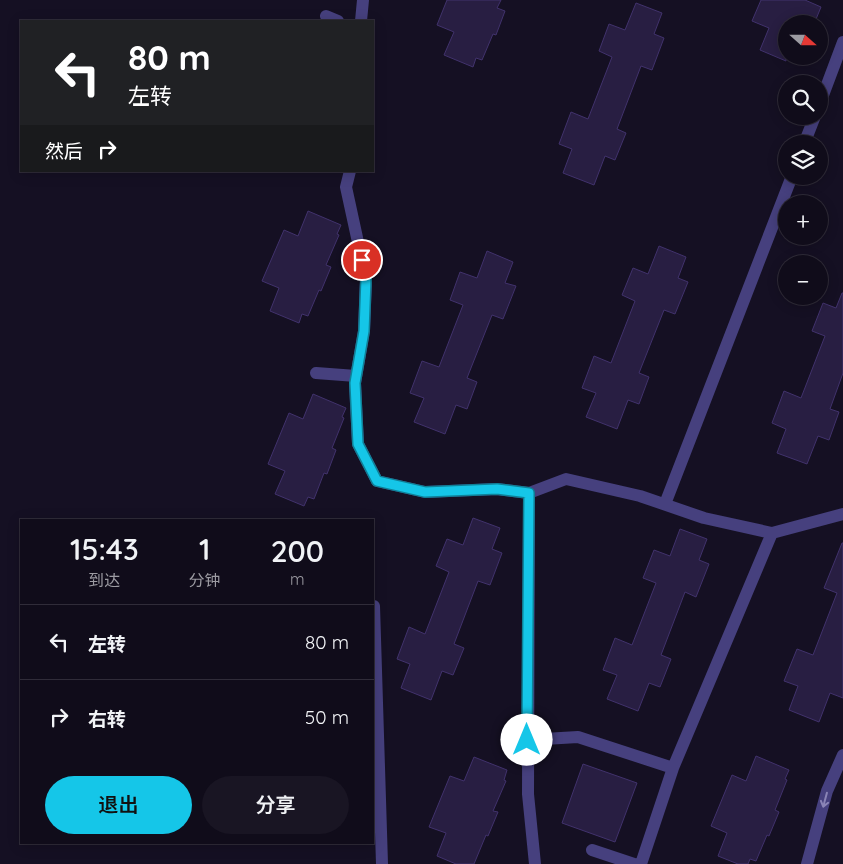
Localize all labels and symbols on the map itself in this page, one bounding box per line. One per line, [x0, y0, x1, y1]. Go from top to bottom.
north arrow [778, 15, 828, 65]
pin [341, 239, 383, 281]
position arrow [500, 713, 552, 765]
one-way arrow [819, 792, 829, 808]

